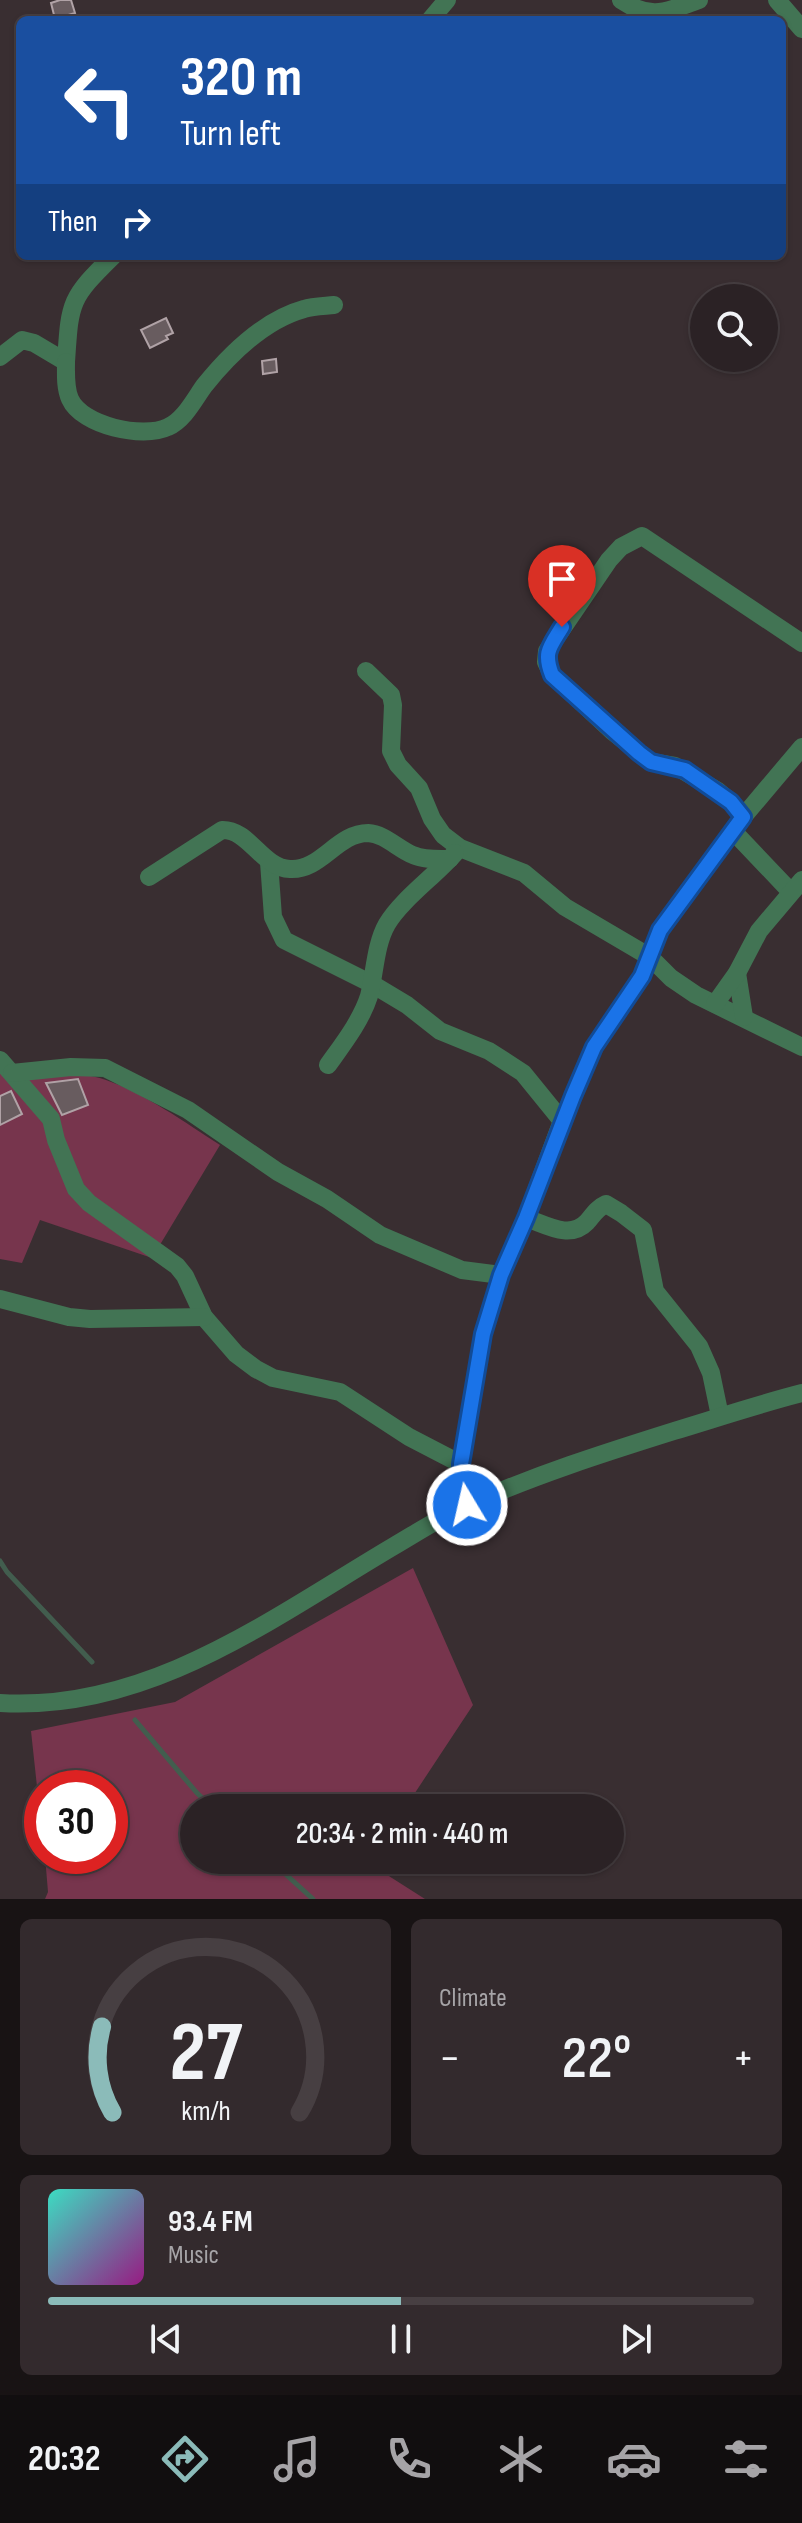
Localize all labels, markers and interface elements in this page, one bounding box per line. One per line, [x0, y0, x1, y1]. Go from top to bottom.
text: 320 m [180, 45, 302, 112]
icon: left [48, 48, 152, 152]
text: Turn left [180, 113, 281, 156]
icon: right [114, 200, 158, 244]
text: Then [48, 204, 98, 240]
map controls [690, 284, 778, 372]
button: search [690, 284, 778, 372]
pin [528, 545, 596, 627]
icon: arrive [540, 557, 584, 601]
position arrow [425, 1463, 509, 1547]
speed limit sign: 30 [24, 1770, 128, 1874]
text: 20:34 · 2 min · 440 m [296, 1816, 508, 1852]
text: Climate [439, 1983, 507, 2014]
text: 27 [169, 2004, 243, 2104]
text: 22° [562, 2023, 631, 2095]
text: − [439, 2032, 461, 2085]
text: + [732, 2032, 754, 2085]
text: km/h [181, 2094, 230, 2129]
text: 93.4 FM [168, 2204, 253, 2240]
text: Music [168, 2240, 219, 2271]
icon: previous [144, 2317, 188, 2361]
icon: pause [379, 2317, 423, 2361]
icon: next [614, 2317, 658, 2361]
icon: directions [157, 2431, 213, 2487]
icon: music [269, 2431, 325, 2487]
icon: phone [381, 2431, 437, 2487]
icon: climate [493, 2431, 549, 2487]
icon: car [606, 2431, 662, 2487]
icon: filters [718, 2431, 774, 2487]
text: 20:32 [28, 2438, 101, 2481]

